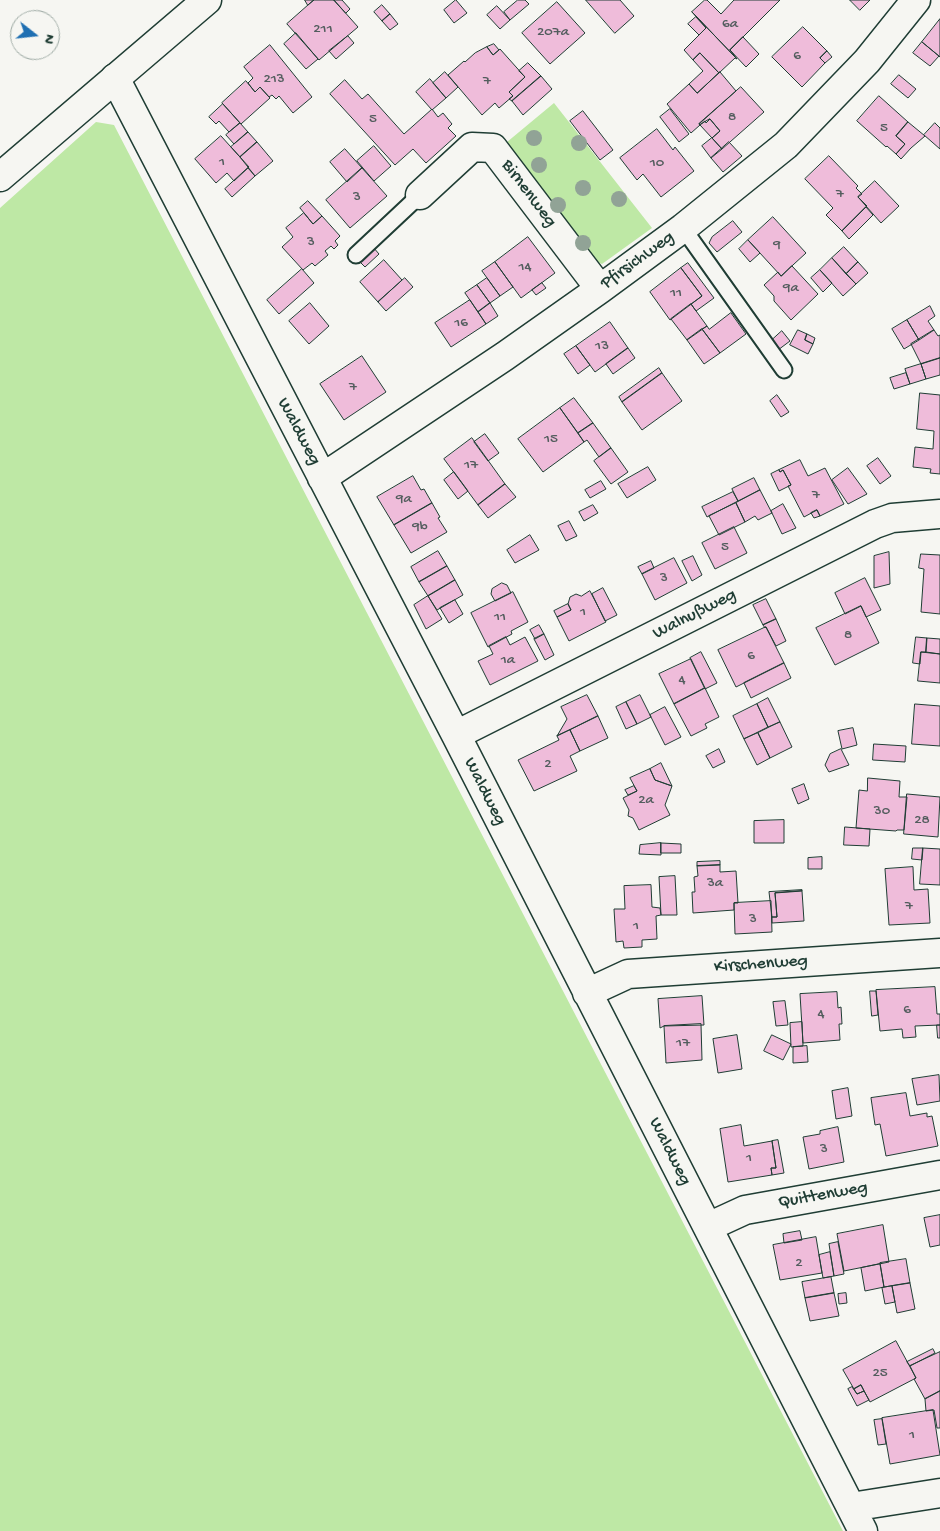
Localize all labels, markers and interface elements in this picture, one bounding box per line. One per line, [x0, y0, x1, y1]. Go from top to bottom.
north arrow [10, 10, 60, 60]
house number: 6a [722, 16, 738, 34]
house number: 211 [313, 21, 333, 39]
house number: 207a [537, 24, 569, 42]
text: N [40, 32, 58, 46]
house number: 6 [793, 48, 801, 66]
house number: 213 [263, 71, 285, 89]
house number: 7 [483, 73, 491, 91]
house number: 8 [728, 109, 736, 127]
house number: 5 [369, 111, 377, 129]
house number: 5 [880, 120, 888, 138]
house number: 1 [219, 154, 225, 172]
house number: 10 [650, 155, 664, 173]
street label: Birnenweg [495, 156, 561, 232]
house number: 7 [836, 186, 844, 204]
house number: 3 [353, 189, 361, 207]
street label: Pfirsichweg [597, 227, 679, 295]
house number: 3 [307, 234, 315, 252]
house number: 9 [773, 237, 781, 255]
house number: 14 [518, 259, 532, 277]
house number: 9a [783, 280, 799, 298]
house number: 11 [670, 285, 682, 303]
house number: 16 [454, 315, 468, 333]
house number: 13 [595, 338, 609, 356]
house number: 7 [349, 379, 357, 397]
street label: Waldweg [271, 395, 325, 469]
house number: 15 [544, 431, 558, 449]
house number: 17 [464, 457, 478, 475]
house number: 7 [812, 487, 820, 505]
house number: 9a [396, 491, 412, 509]
house number: 9b [412, 519, 428, 537]
house number: 5 [721, 539, 729, 557]
house number: 3 [660, 570, 668, 588]
street label: Walnußweg [650, 585, 740, 645]
house number: 1 [580, 604, 586, 622]
house number: 11 [494, 609, 506, 627]
house number: 8 [844, 627, 852, 645]
house number: 6 [747, 648, 755, 666]
house number: 1a [501, 652, 515, 670]
house number: 4 [678, 672, 686, 690]
street label: Waldweg [458, 754, 510, 830]
house number: 2 [544, 756, 552, 774]
house number: 2a [638, 792, 654, 810]
house number: 30 [874, 803, 890, 821]
house number: 28 [914, 812, 930, 830]
house number: 3a [707, 875, 723, 893]
house number: 7 [905, 898, 913, 916]
house number: 3 [749, 911, 757, 929]
house number: 1 [633, 918, 639, 936]
street label: Kirschenweg [713, 951, 809, 979]
house number: 6 [903, 1002, 911, 1020]
house number: 4 [817, 1006, 825, 1024]
house number: 17 [676, 1035, 690, 1053]
street label: Waldweg [643, 1114, 695, 1190]
house number: 3 [820, 1141, 828, 1159]
house number: 1 [746, 1150, 752, 1168]
street label: Quittenweg [777, 1178, 869, 1214]
house number: 2 [795, 1255, 803, 1273]
house number: 25 [872, 1365, 888, 1383]
house number: 1 [909, 1427, 915, 1445]

